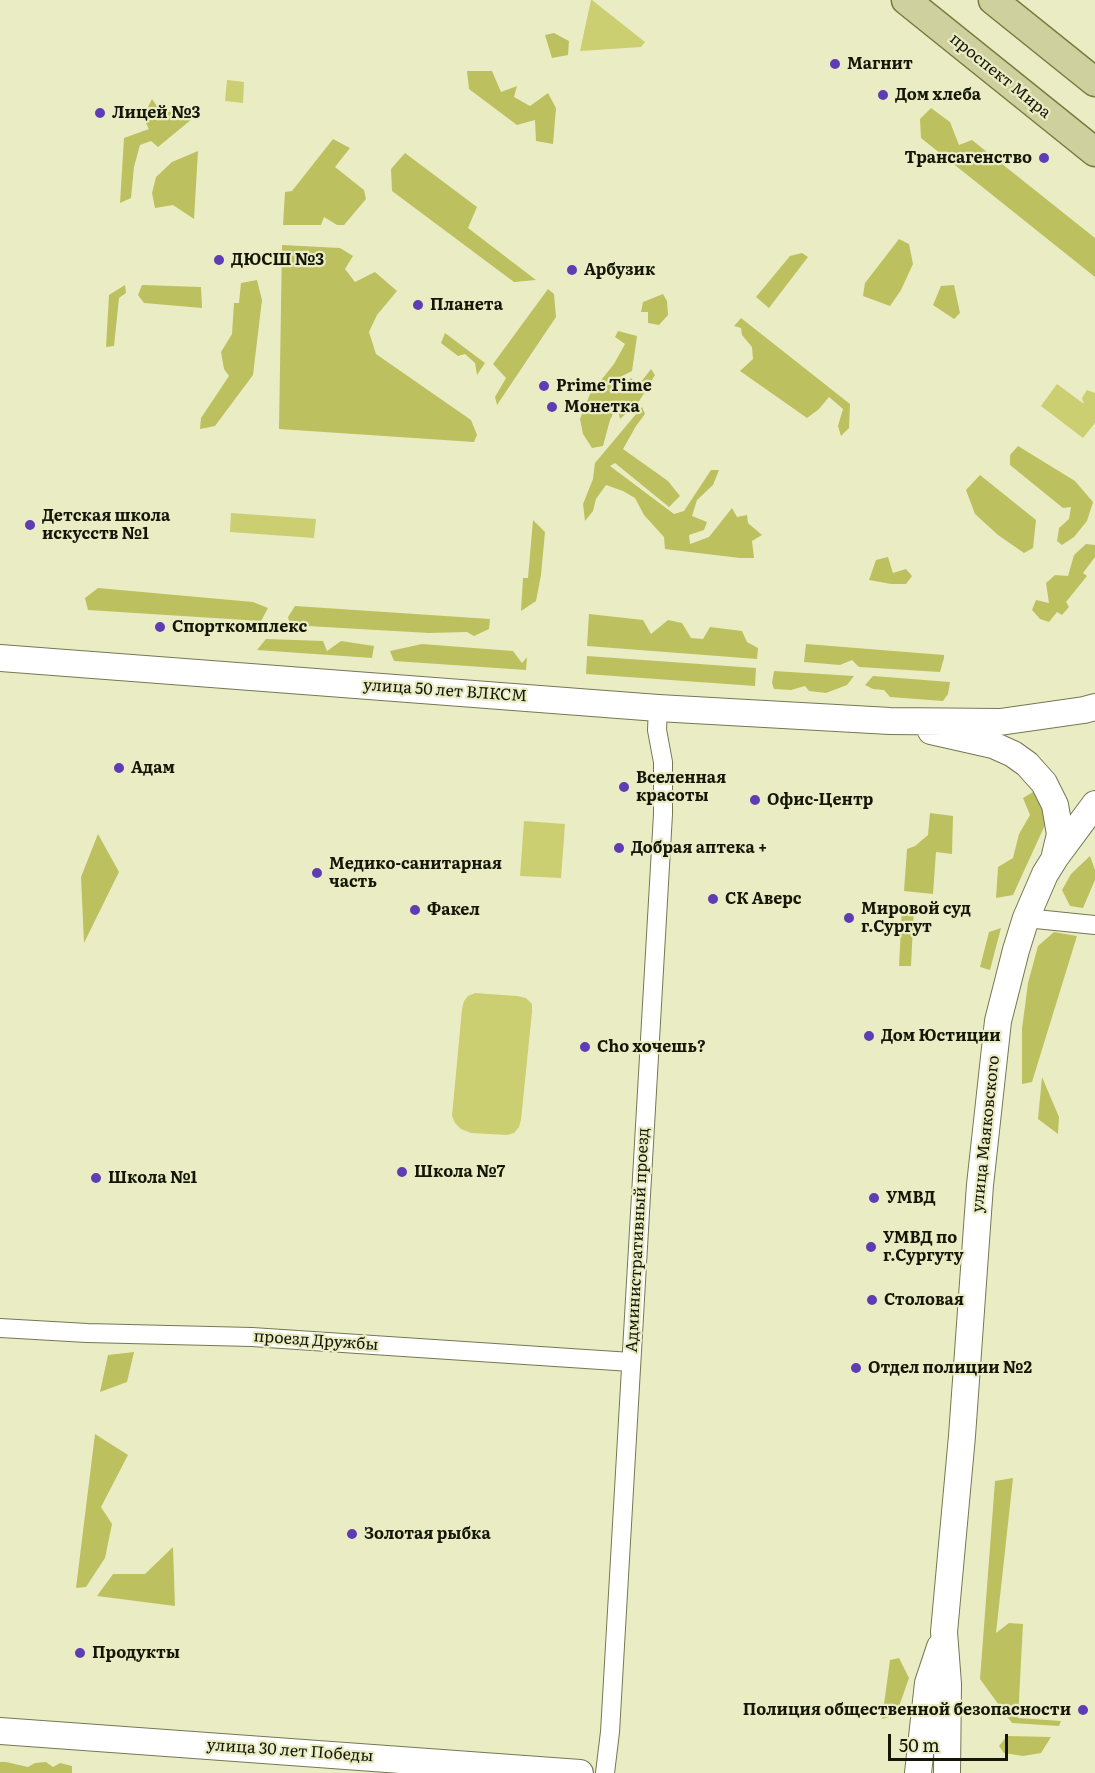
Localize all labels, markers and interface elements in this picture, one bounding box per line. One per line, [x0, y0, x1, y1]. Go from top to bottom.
street label: проспект Мира [946, 29, 1054, 123]
place label: Магнит [847, 54, 913, 74]
marker: Магнит [828, 57, 842, 71]
place label: Дом хлеба [895, 85, 981, 105]
marker: Дом хлеба [876, 88, 890, 102]
place label: Лицей №3 [112, 103, 200, 123]
marker: Лицей №3 [93, 106, 107, 120]
place label: Трансагенство [905, 148, 1032, 168]
marker: Трансагенство [1037, 151, 1051, 165]
place label: ДЮСШ №3 [231, 250, 324, 270]
marker: ДЮСШ №3 [212, 253, 226, 267]
place label: Арбузик [584, 260, 655, 280]
marker: Арбузик [565, 263, 579, 277]
place label: Планета [430, 295, 503, 315]
marker: Планета [411, 298, 425, 312]
place label: Prime Time [556, 376, 652, 396]
marker: Prime Time [537, 379, 551, 393]
place label: Монетка [564, 397, 640, 417]
marker: Монетка [545, 400, 559, 414]
place label: Детская школа искусств №1 [42, 506, 170, 544]
marker: Детская школа искусств №1 [23, 518, 37, 532]
place label: Спорткомплекс [172, 617, 307, 637]
marker: Спорткомплекс [153, 620, 167, 634]
street label: улица 50 лет ВЛКСМ [362, 676, 528, 706]
place label: Адам [131, 758, 175, 778]
marker: Адам [112, 761, 126, 775]
place label: Вселенная красоты [636, 768, 726, 806]
marker: Вселенная красоты [617, 780, 631, 794]
place label: Офис-Центр [767, 790, 873, 810]
marker: Офис-Центр [748, 793, 762, 807]
place label: Добрая аптека + [631, 838, 767, 858]
marker: Добрая аптека + [612, 841, 626, 855]
place label: Медико-санитарная часть [329, 854, 502, 892]
marker: Медико-санитарная часть [310, 866, 324, 880]
place label: СК Аверс [725, 889, 802, 909]
marker: СК Аверс [706, 892, 720, 906]
place label: Мировой суд г.Сургут [861, 899, 971, 937]
place label: Факел [427, 900, 480, 920]
marker: Факел [408, 903, 422, 917]
marker: Мировой суд г.Сургут [842, 911, 856, 925]
place label: Дом Юстиции [881, 1026, 1001, 1046]
marker: Дом Юстиции [862, 1029, 876, 1043]
place label: Cho хочешь? [597, 1037, 706, 1057]
marker: Cho хочешь? [578, 1040, 592, 1054]
street label: улица Маяковского [968, 1054, 1004, 1214]
street label: Административный проезд [623, 1127, 653, 1353]
place label: Школа №7 [414, 1162, 505, 1182]
marker: Школа №7 [395, 1165, 409, 1179]
place label: Школа №1 [108, 1168, 197, 1188]
marker: Школа №1 [89, 1171, 103, 1185]
place label: УМВД [886, 1188, 936, 1208]
marker: УМВД [867, 1191, 881, 1205]
place label: УМВД по г.Сургуту [883, 1228, 964, 1266]
marker: УМВД по г.Сургуту [864, 1240, 878, 1254]
place label: Столовая [884, 1290, 964, 1310]
marker: Столовая [865, 1293, 879, 1307]
street label: проезд Дружбы [253, 1327, 379, 1355]
place label: Отдел полиции №2 [868, 1358, 1032, 1378]
marker: Отдел полиции №2 [849, 1361, 863, 1375]
place label: Золотая рыбка [364, 1524, 491, 1544]
marker: Золотая рыбка [345, 1527, 359, 1541]
place label: Продукты [92, 1643, 180, 1663]
marker: Продукты [73, 1646, 87, 1660]
place label: Полиция общественной безопасности [743, 1700, 1071, 1720]
marker: Полиция общественной безопасности [1076, 1703, 1090, 1717]
scale bar [891, 1722, 1011, 1760]
text: 50 m [899, 1731, 940, 1758]
street label: улица 30 лет Победы [206, 1736, 374, 1766]

